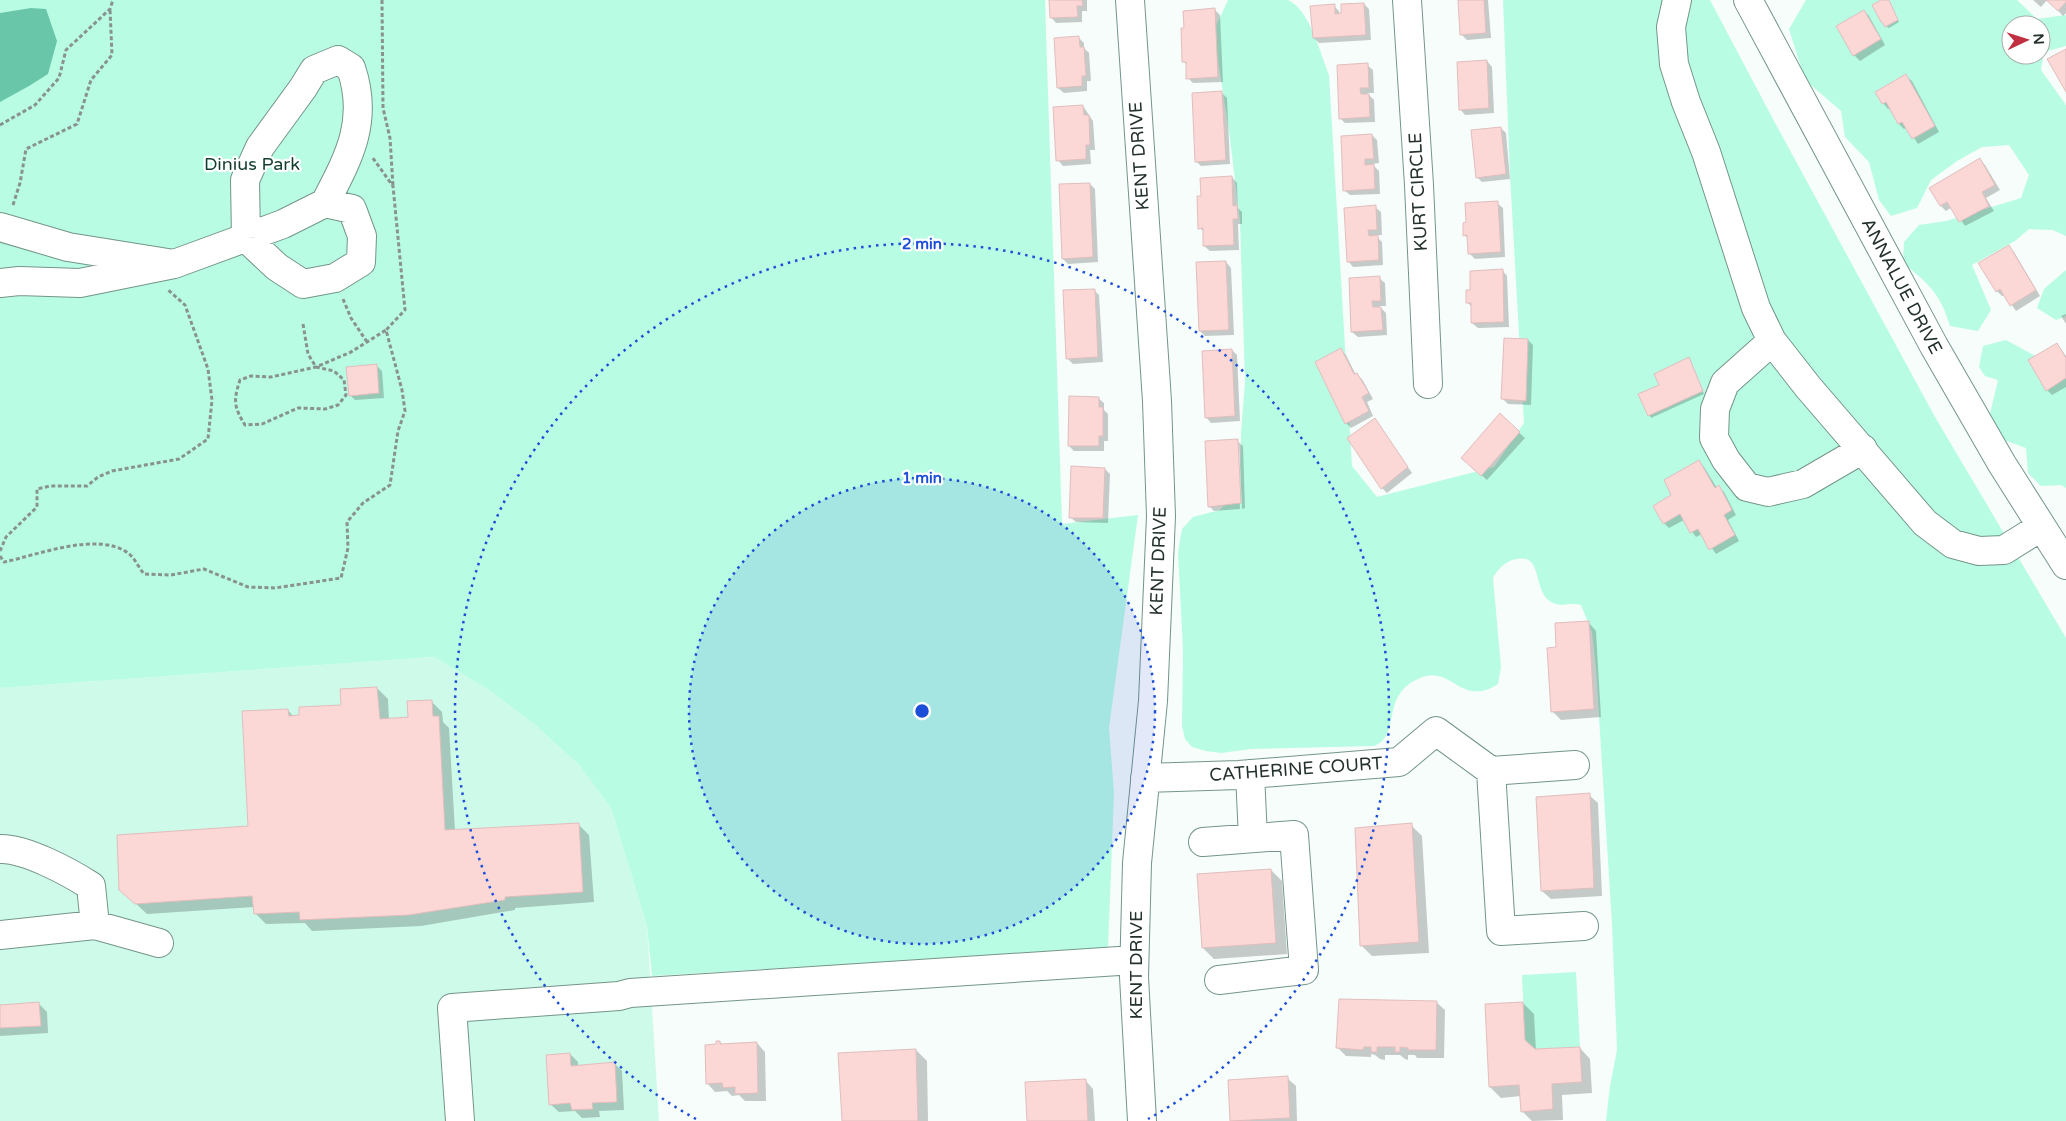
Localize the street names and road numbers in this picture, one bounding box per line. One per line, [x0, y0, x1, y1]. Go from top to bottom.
street label: KENT DRIVE [1124, 101, 1154, 211]
street label: KURT CIRCLE [1404, 132, 1432, 252]
street label: ANNALUE DRIVE [1857, 214, 1947, 358]
street label: KENT DRIVE [1145, 506, 1171, 616]
street label: CATHERINE COURT [1209, 752, 1383, 786]
street label: KENT DRIVE [1125, 910, 1147, 1020]

